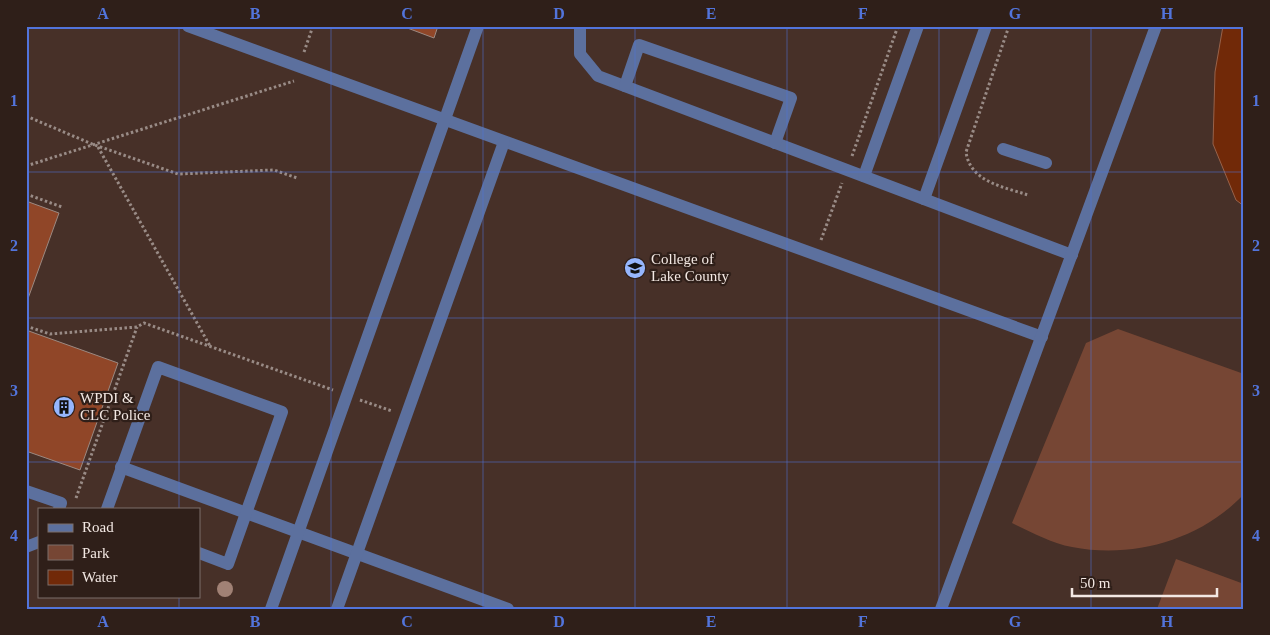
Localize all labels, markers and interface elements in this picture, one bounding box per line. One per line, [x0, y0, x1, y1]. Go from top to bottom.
text: A [97, 5, 109, 22]
text: B [250, 5, 261, 22]
text: C [401, 5, 413, 22]
text: D [553, 5, 565, 22]
text: E [706, 5, 716, 22]
text: F [858, 5, 868, 22]
text: G [1009, 5, 1022, 22]
text: H [1161, 5, 1174, 22]
text: 1 [10, 92, 18, 109]
text: 1 [1252, 92, 1260, 109]
text: 2 [10, 237, 18, 254]
text: 2 [1252, 237, 1260, 254]
place label: College of Lake County [651, 251, 729, 284]
school or university icon: College of Lake County [623, 256, 647, 280]
text: 3 [10, 382, 18, 399]
text: 3 [1252, 382, 1260, 399]
place label: WPDI & CLC Police [80, 390, 151, 423]
building icon: WPDI & CLC Police [52, 395, 76, 419]
legend [38, 508, 200, 598]
text: Road [82, 519, 114, 535]
text: 4 [10, 527, 18, 544]
text: 4 [1252, 527, 1260, 544]
text: Park [82, 545, 110, 561]
scale bar [1072, 565, 1218, 597]
text: Water [82, 569, 117, 585]
text: 50 m [1080, 575, 1111, 591]
text: A [97, 613, 109, 630]
text: B [250, 613, 261, 630]
text: C [401, 613, 413, 630]
text: D [553, 613, 565, 630]
text: E [706, 613, 716, 630]
text: F [858, 613, 868, 630]
text: G [1009, 613, 1022, 630]
text: H [1161, 613, 1174, 630]

